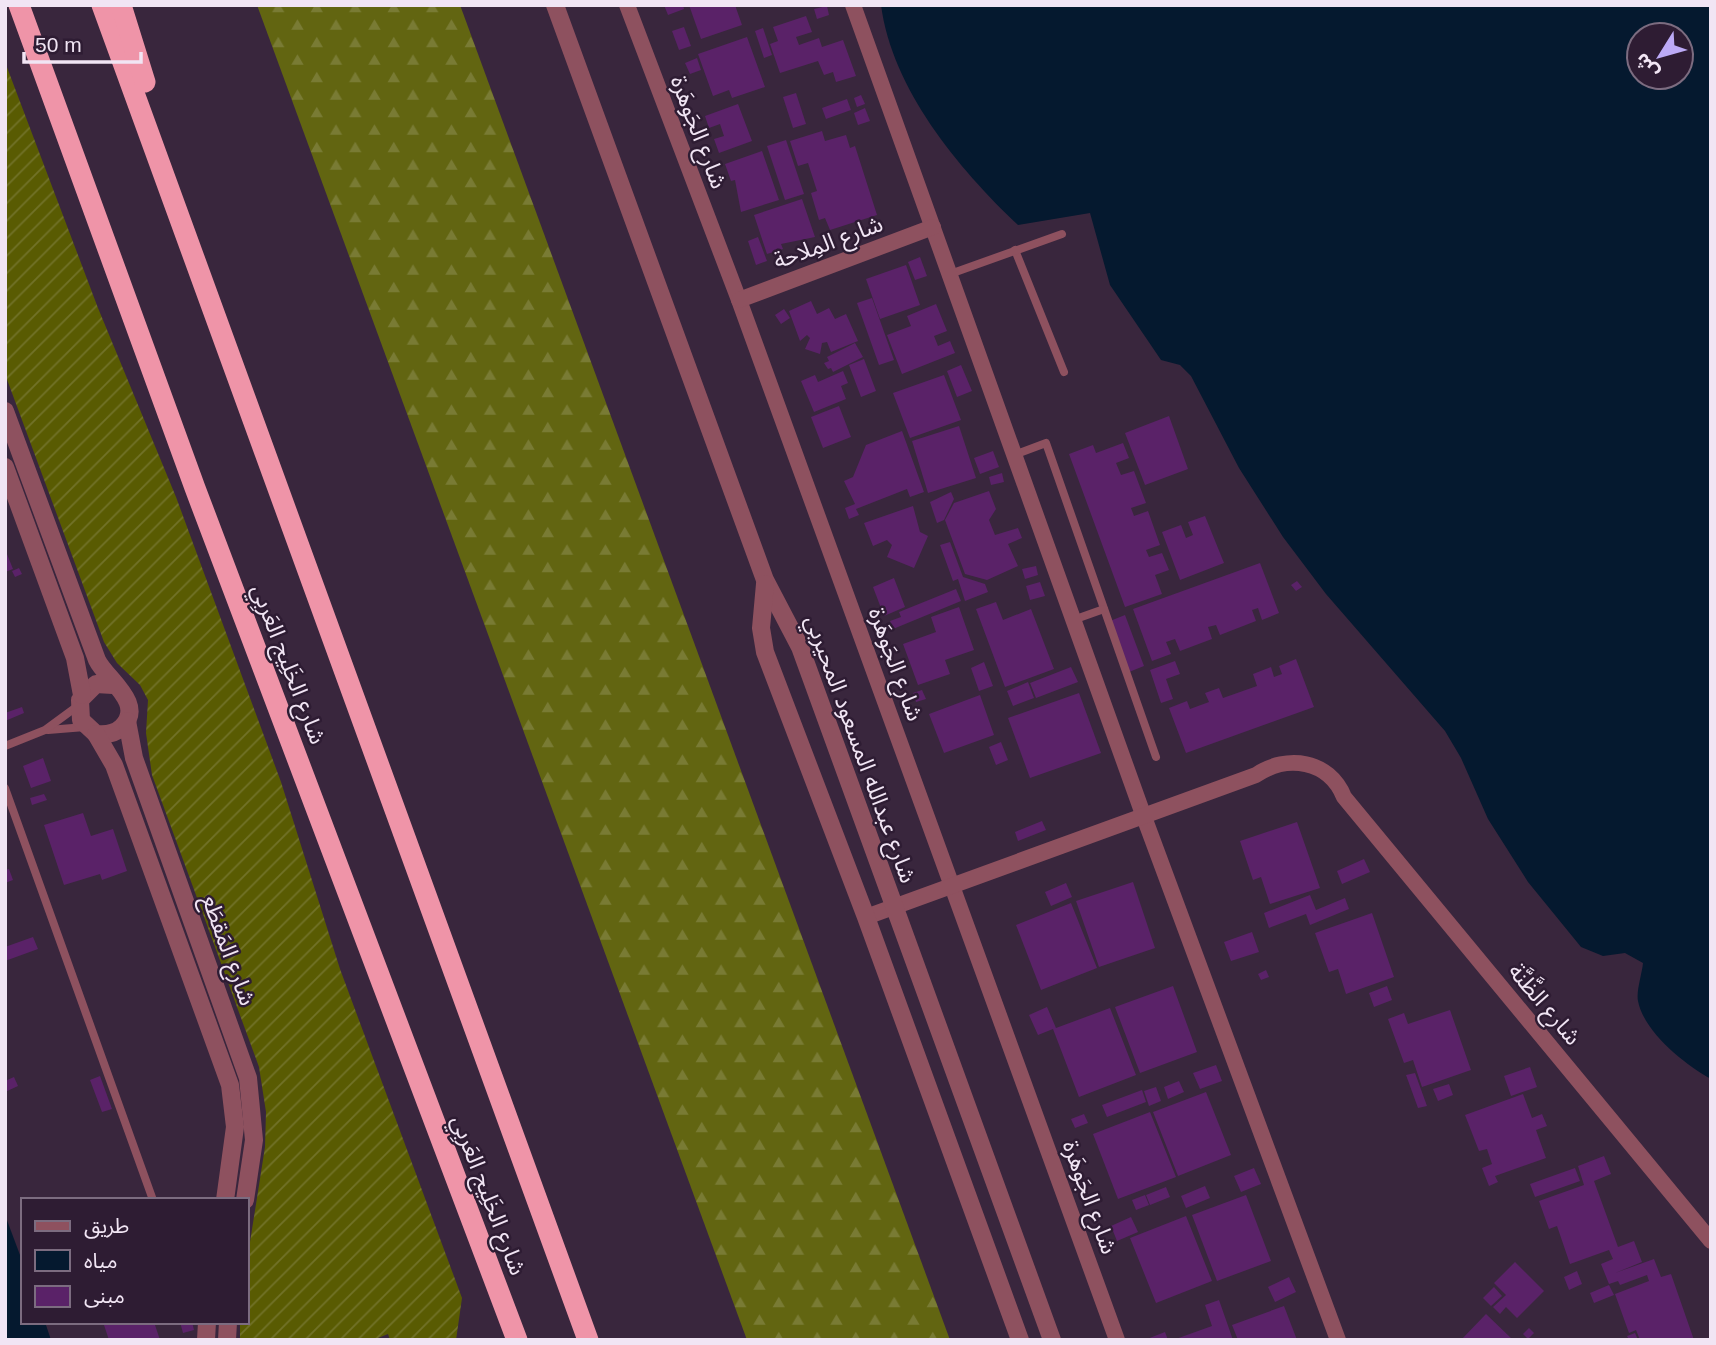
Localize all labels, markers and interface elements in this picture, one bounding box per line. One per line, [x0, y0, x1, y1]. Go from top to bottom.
scale bar [24, 21, 142, 65]
north arrow [1625, 21, 1695, 91]
text: 50 m [35, 33, 82, 56]
text: ش [1631, 49, 1663, 83]
street label: شارع الجَوهَرة [662, 72, 732, 194]
street label: شارع المِلاحة [770, 210, 888, 278]
street label: شارع الخَلِيج العَربِي [243, 580, 331, 749]
street label: شارع الجَوهَرة [860, 604, 929, 726]
street label: شارع عبدالله المسعود المحيربي [796, 612, 922, 888]
street label: شارع المَقطَع [193, 891, 261, 1010]
street label: شارع الظَّنَّة [1500, 956, 1589, 1052]
street label: شارع الخَلِيج العَربِي [443, 1111, 531, 1280]
street label: شارع الجَوهَرة [1054, 1137, 1123, 1259]
legend [21, 1198, 248, 1324]
text: طريق [84, 1214, 129, 1239]
text: مياه [84, 1249, 117, 1272]
text: مبنى [84, 1284, 125, 1308]

